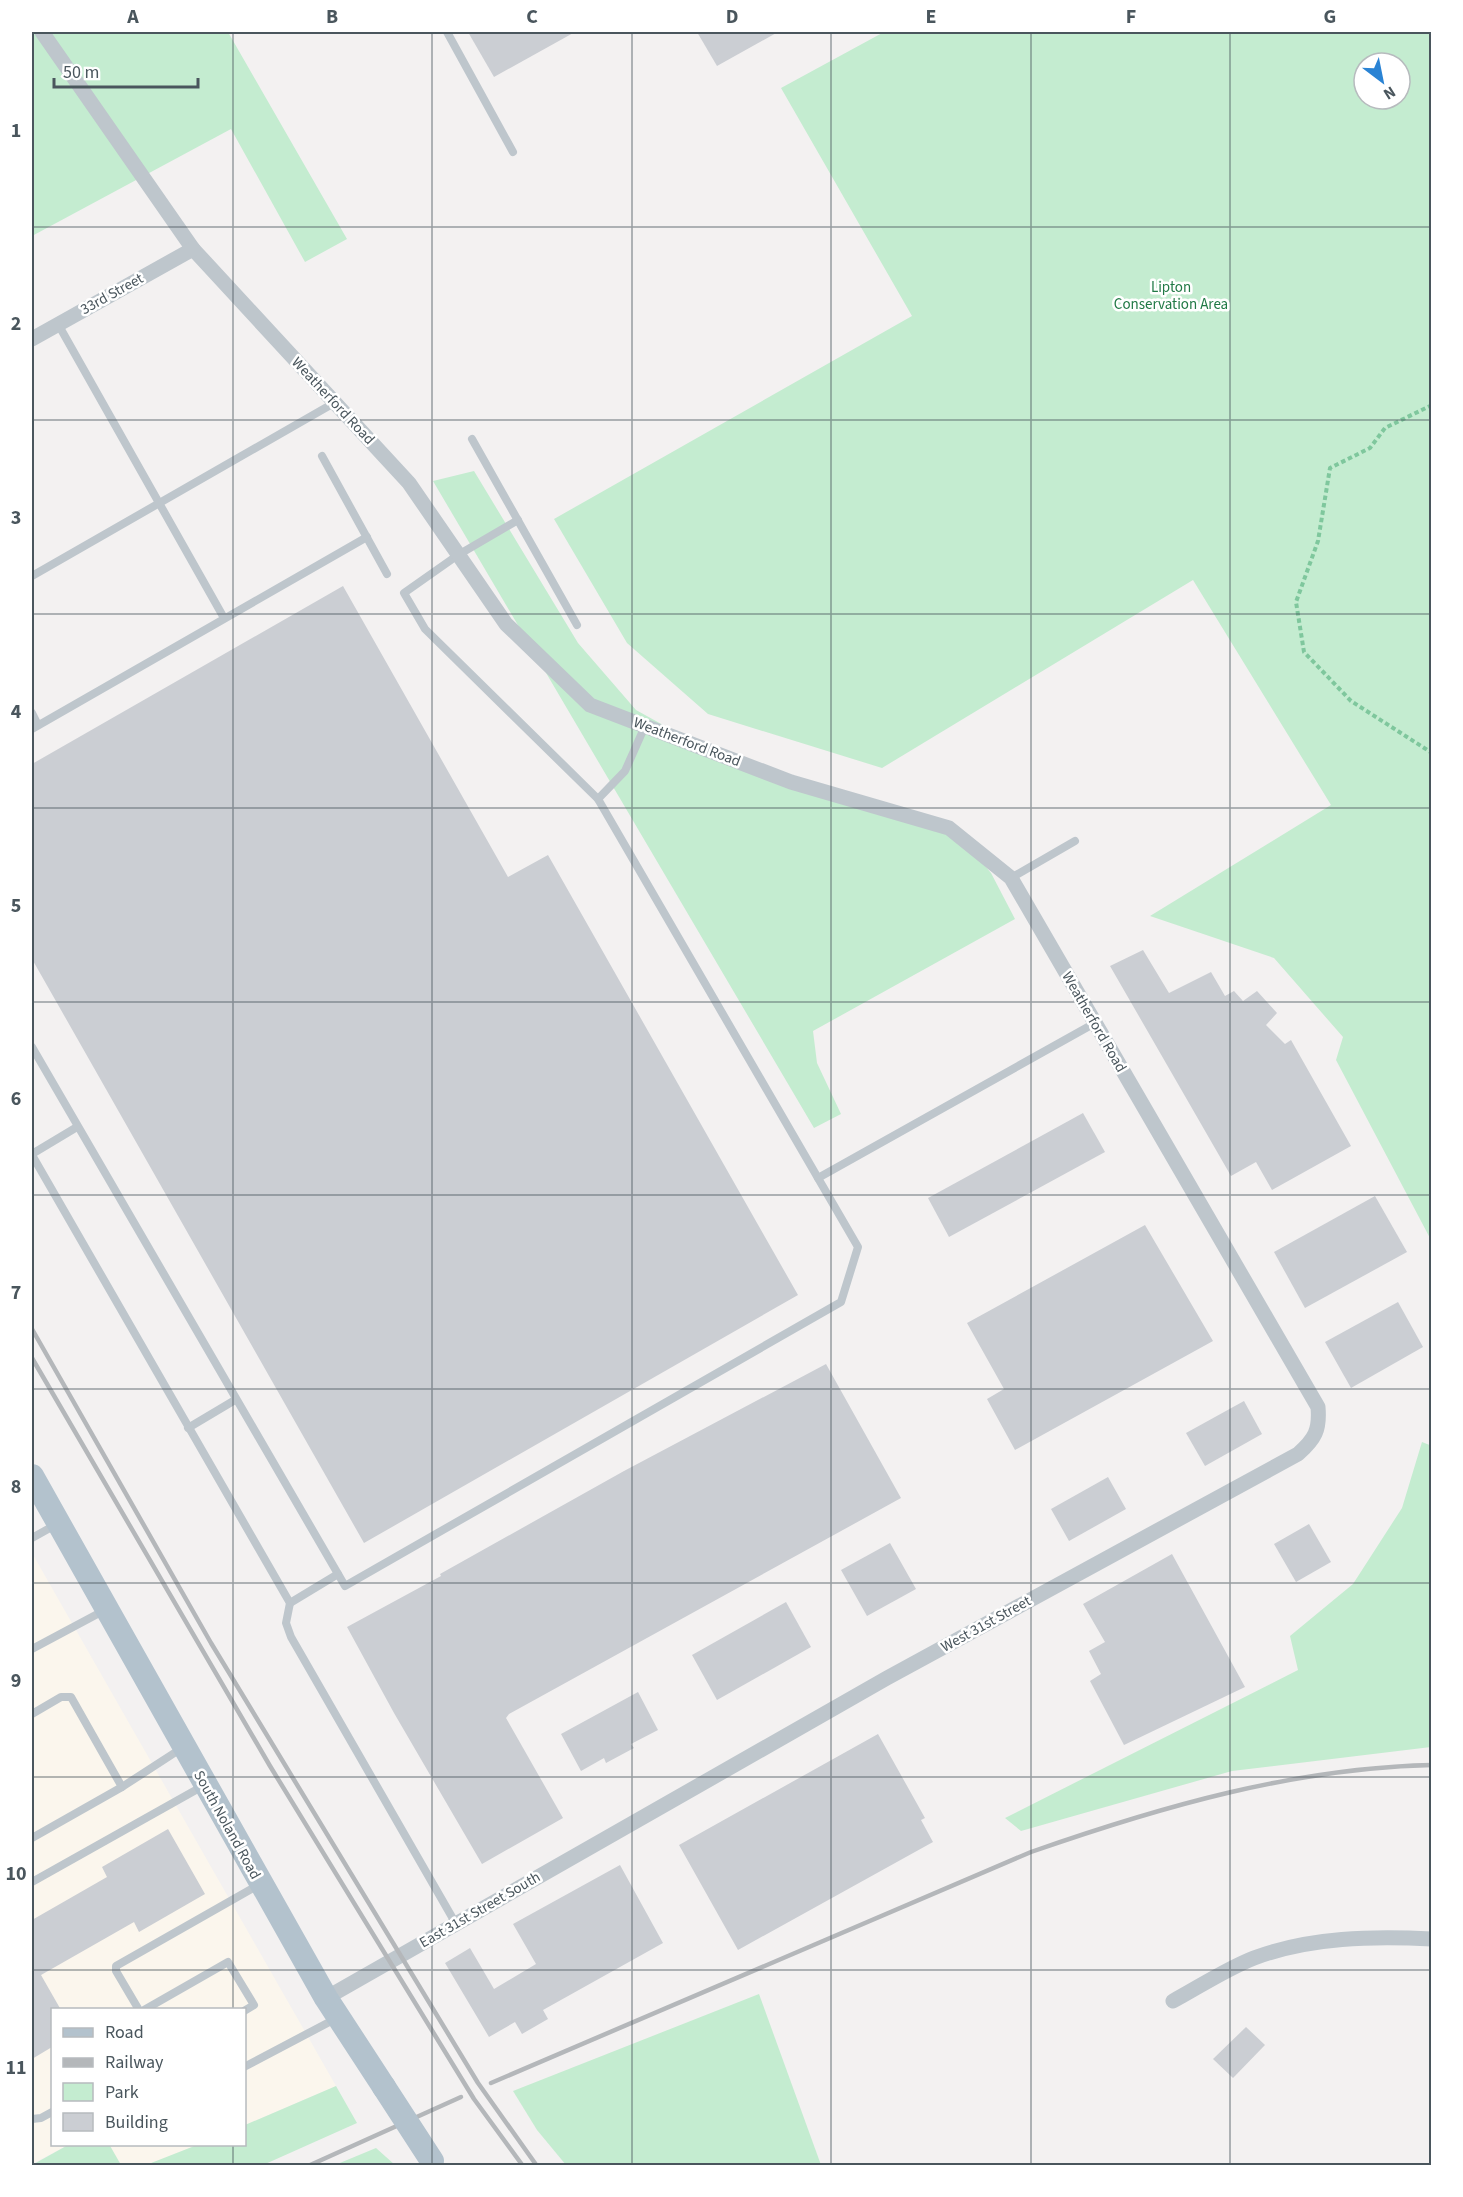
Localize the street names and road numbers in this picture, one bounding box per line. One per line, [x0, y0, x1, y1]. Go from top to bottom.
street label: 33rd Street [77, 268, 147, 320]
street label: Weatherford Road [287, 352, 379, 450]
street label: Weatherford Road [630, 712, 744, 772]
street label: Weatherford Road [1057, 968, 1131, 1076]
street label: West 31st Street [937, 1591, 1035, 1657]
street label: South Noland Road [188, 1767, 266, 1883]
street label: East 31st Street South [416, 1867, 544, 1953]

